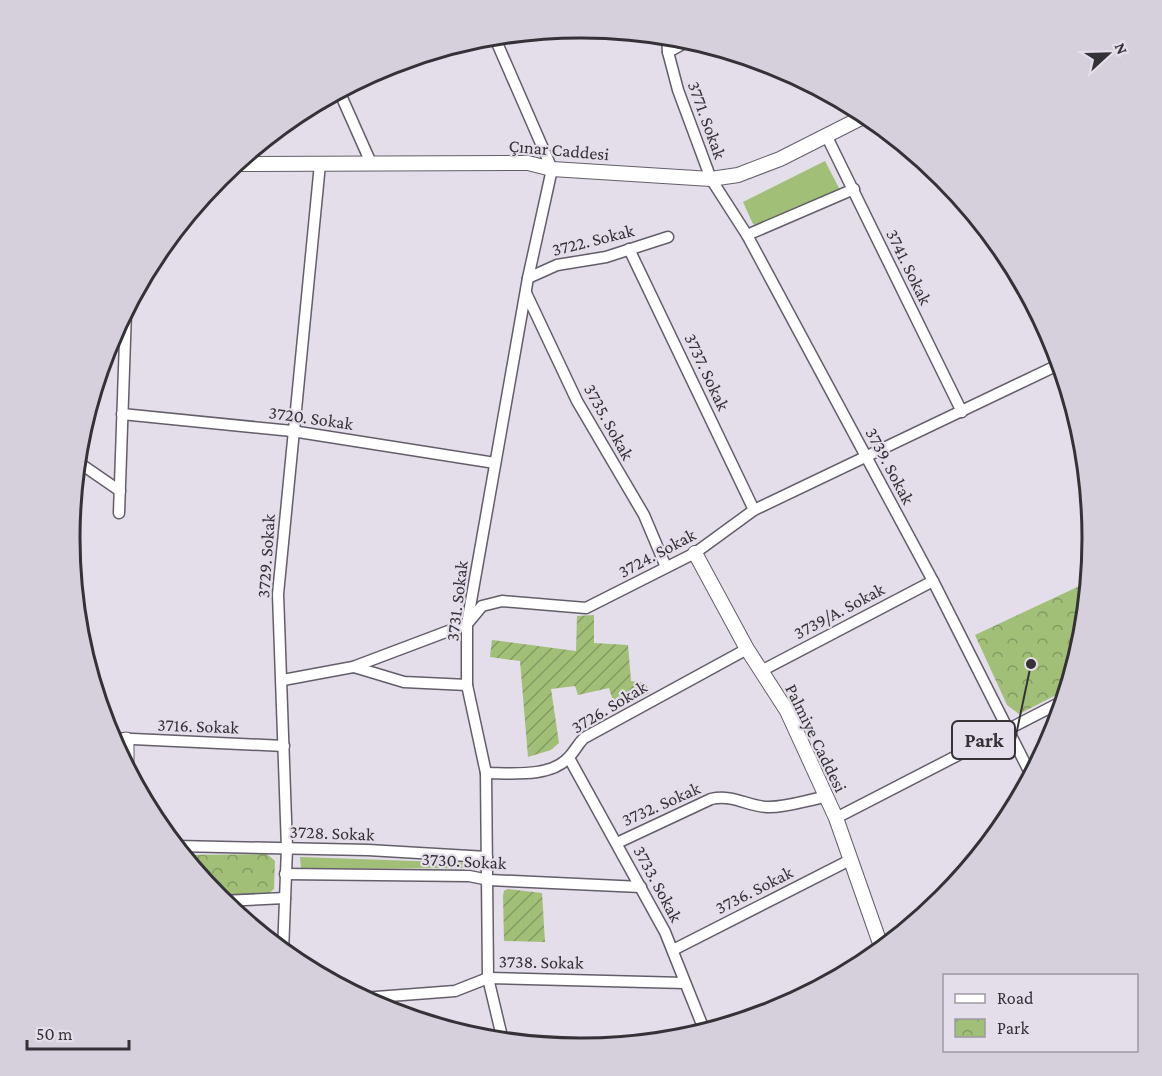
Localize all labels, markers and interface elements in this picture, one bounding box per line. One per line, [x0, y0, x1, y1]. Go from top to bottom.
north arrow [1078, 24, 1138, 84]
text: N [1112, 40, 1131, 57]
street label: 3771. Sokak [684, 78, 730, 162]
street label: Çınar Caddesi [508, 136, 610, 164]
street label: 3722. Sokak [550, 220, 637, 260]
street label: 3741. Sokak [882, 226, 936, 308]
street label: 3737. Sokak [680, 330, 734, 414]
street label: 3735. Sokak [580, 381, 638, 464]
street label: 3720. Sokak [267, 402, 355, 434]
street label: 3739. Sokak [861, 424, 919, 508]
street label: 3729. Sokak [253, 513, 279, 599]
street label: 3724. Sokak [615, 524, 699, 582]
street label: 3731. Sokak [442, 559, 472, 643]
street label: 3739/A. Sokak [790, 579, 888, 643]
street label: 3726. Sokak [568, 676, 651, 737]
street label: Palmiye Caddesi [781, 681, 851, 796]
street label: 3716. Sokak [157, 715, 240, 737]
callout: Park [952, 721, 1015, 759]
text: Park [964, 729, 1005, 751]
street label: 3732. Sokak [619, 778, 704, 830]
street label: 3728. Sokak [289, 822, 375, 844]
street label: 3733. Sokak [630, 842, 687, 926]
street label: 3730. Sokak [421, 849, 507, 873]
street label: 3736. Sokak [712, 862, 796, 918]
street label: 3738. Sokak [498, 951, 584, 973]
legend [943, 974, 1138, 1052]
text: Road [997, 988, 1034, 1008]
scale bar [27, 1013, 129, 1051]
text: Park [997, 1018, 1029, 1038]
text: 50 m [36, 1024, 73, 1044]

